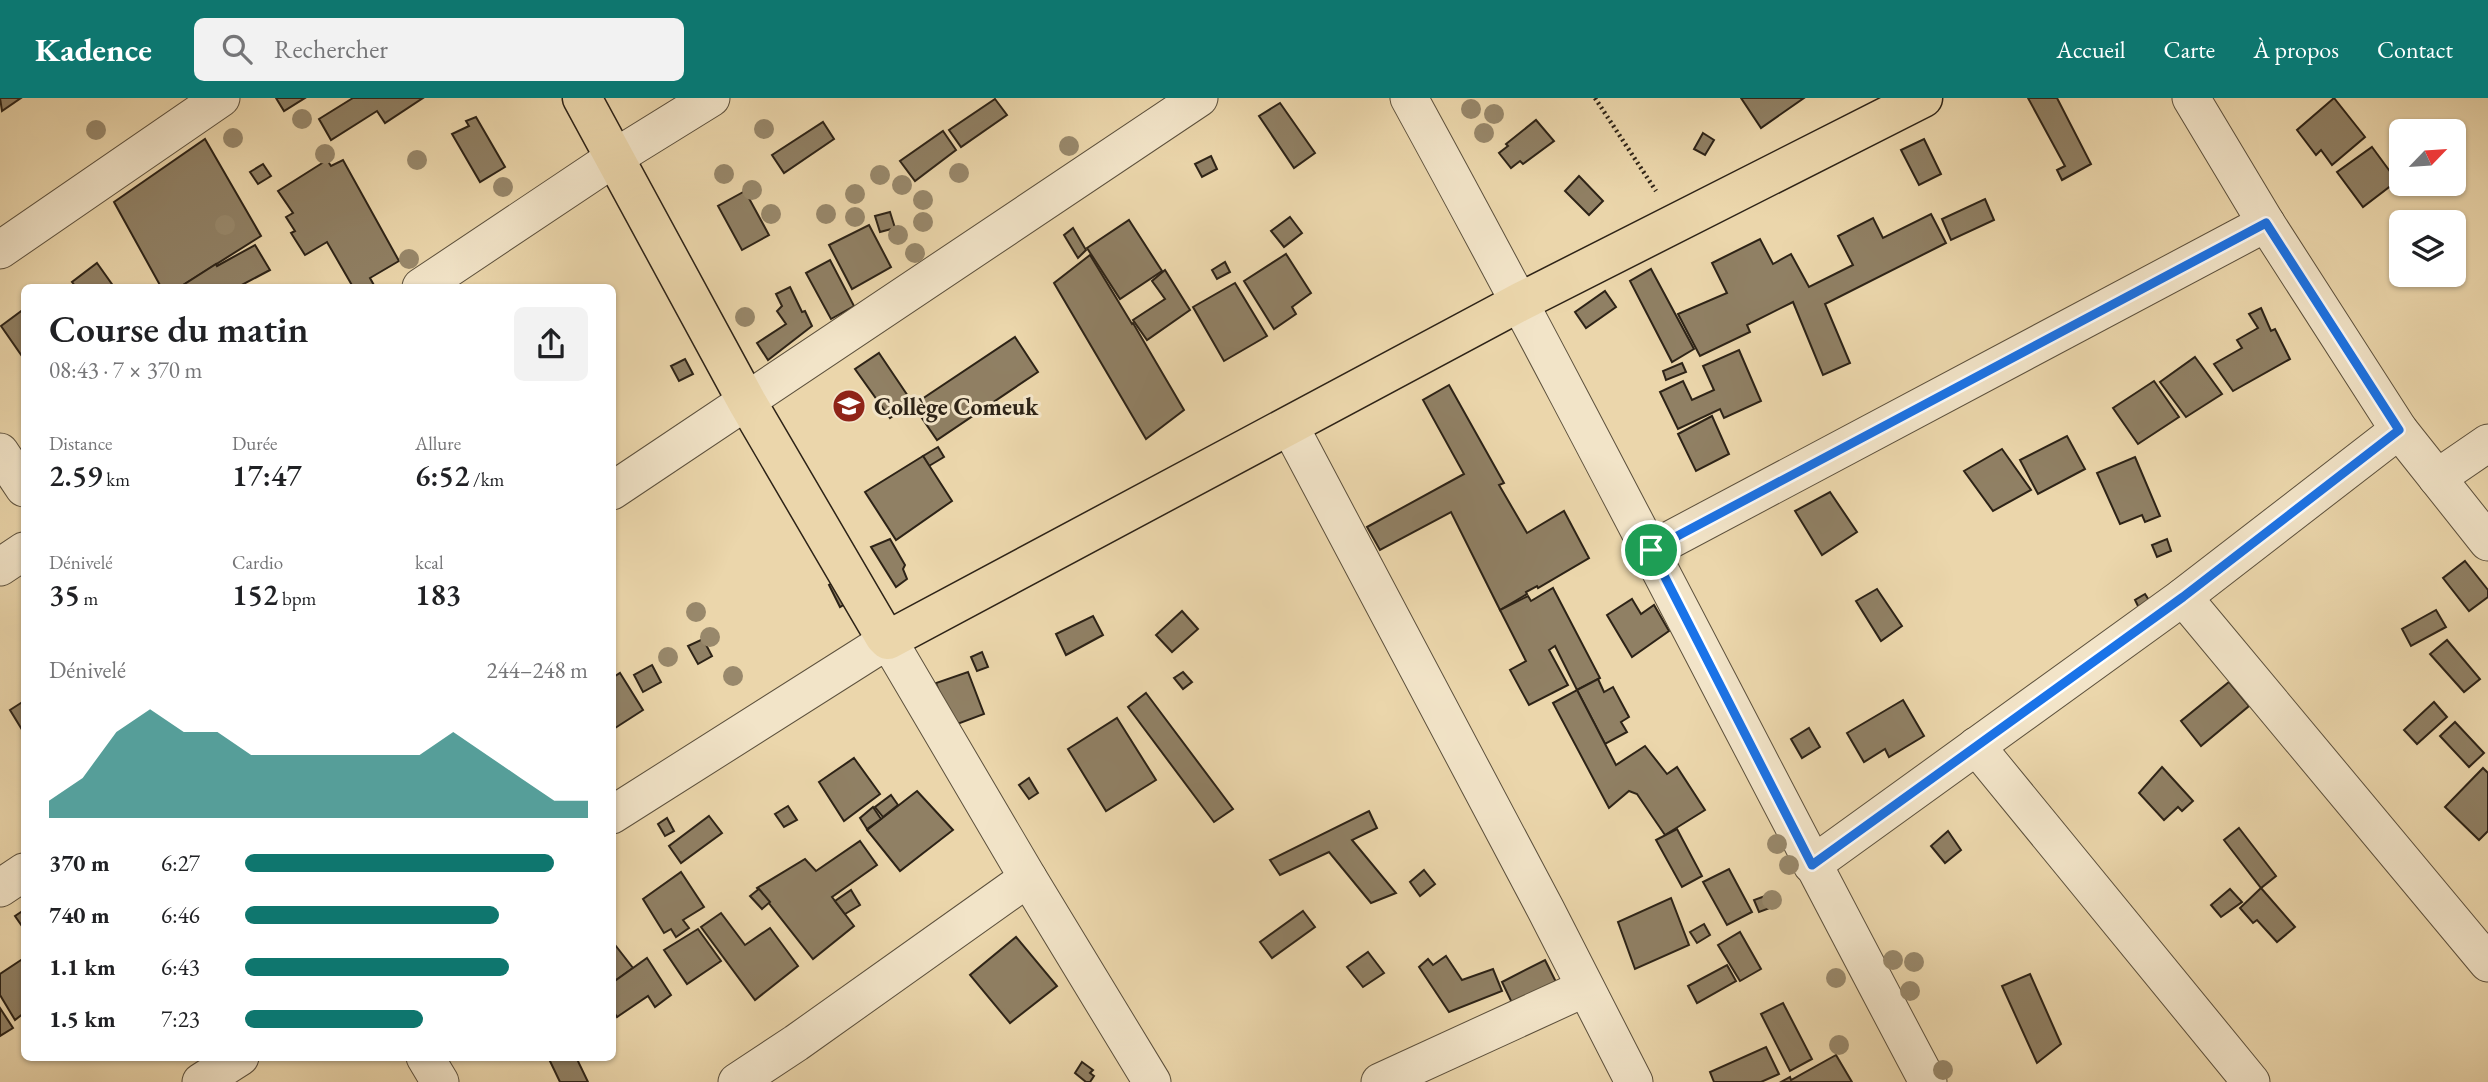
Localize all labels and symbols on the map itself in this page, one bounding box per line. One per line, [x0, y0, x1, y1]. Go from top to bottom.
north arrow [2389, 119, 2466, 196]
school or university icon: Collège Comeuk [830, 387, 868, 425]
place label: Collège Comeuk [874, 391, 1039, 423]
pin [1621, 520, 1681, 580]

